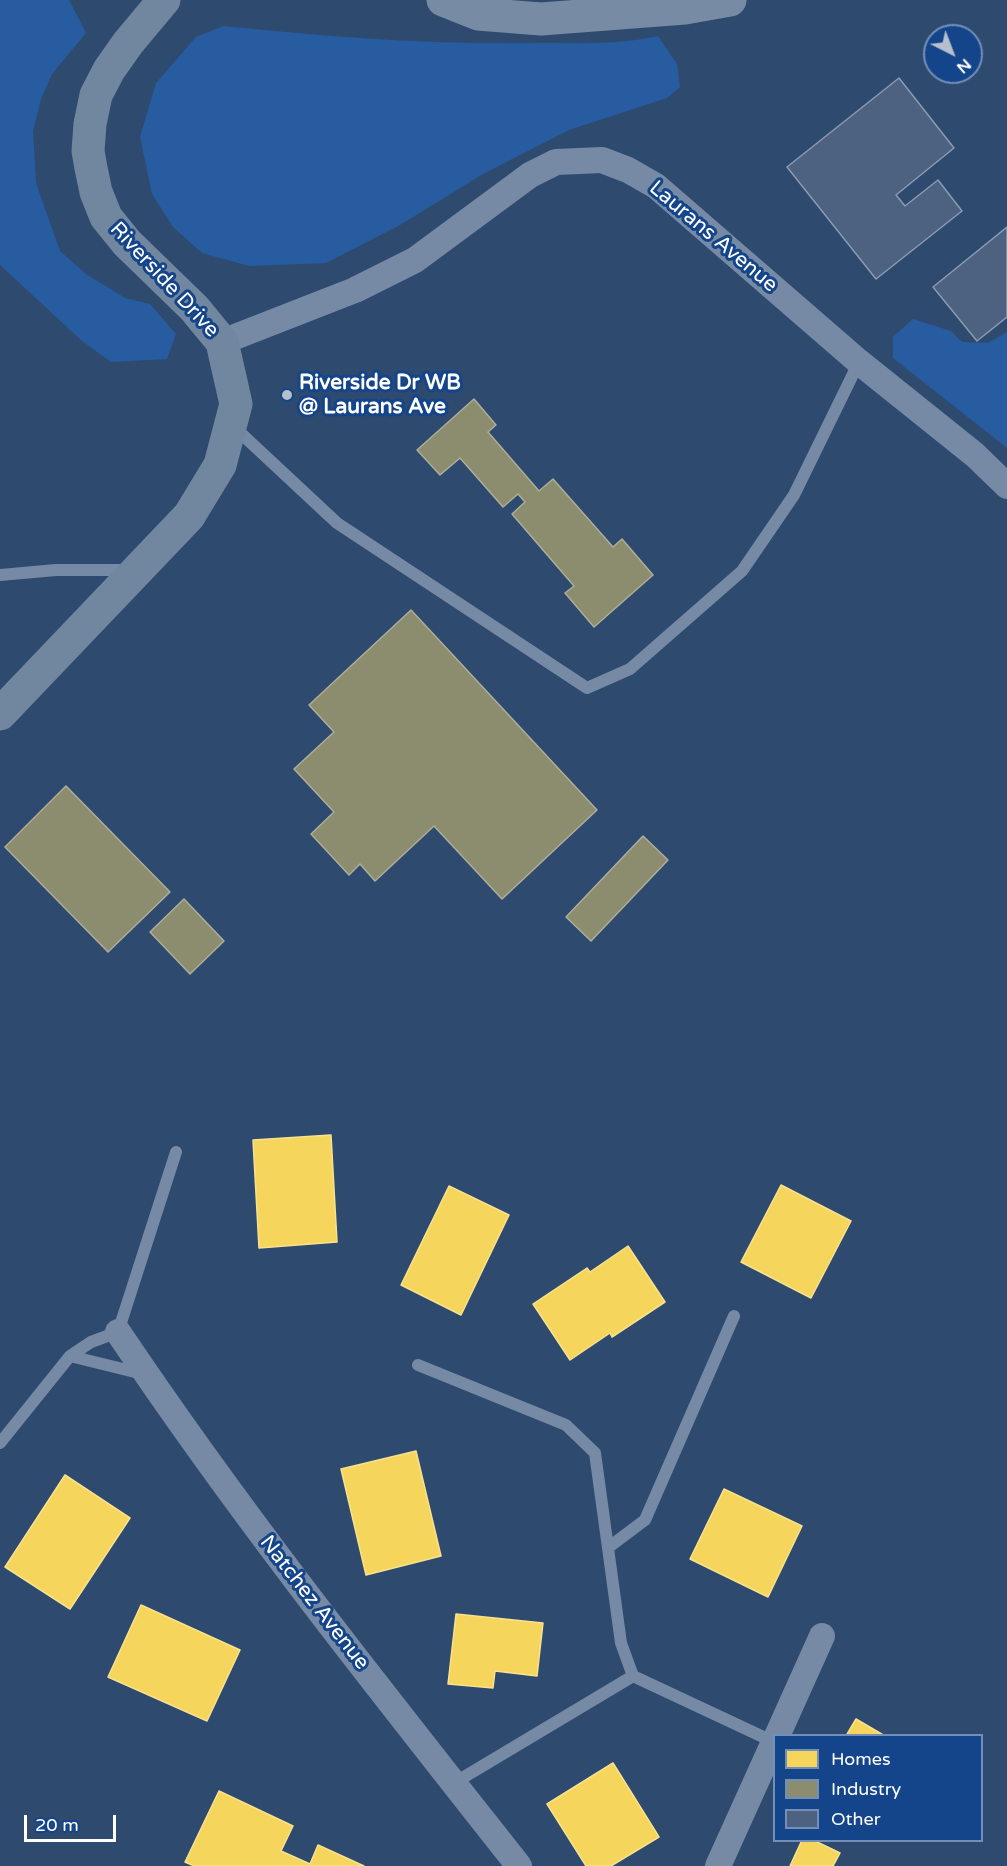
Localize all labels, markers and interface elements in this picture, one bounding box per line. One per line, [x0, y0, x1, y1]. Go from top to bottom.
north arrow [923, 24, 983, 84]
text: N [952, 54, 975, 78]
street label: Laurans Avenue [644, 176, 782, 298]
street label: Riverside Drive [104, 217, 224, 343]
place label: Riverside Dr WB @ Laurans Ave [299, 370, 461, 420]
marker: Riverside Dr WB @ Laurans Ave [280, 388, 294, 402]
street label: Natchez Avenue [254, 1531, 374, 1675]
legend [773, 1734, 983, 1842]
text: Homes [831, 1748, 891, 1770]
text: Industry [831, 1778, 901, 1800]
scale bar [27, 1803, 118, 1841]
text: Other [831, 1808, 881, 1830]
text: 20 m [35, 1814, 79, 1836]

